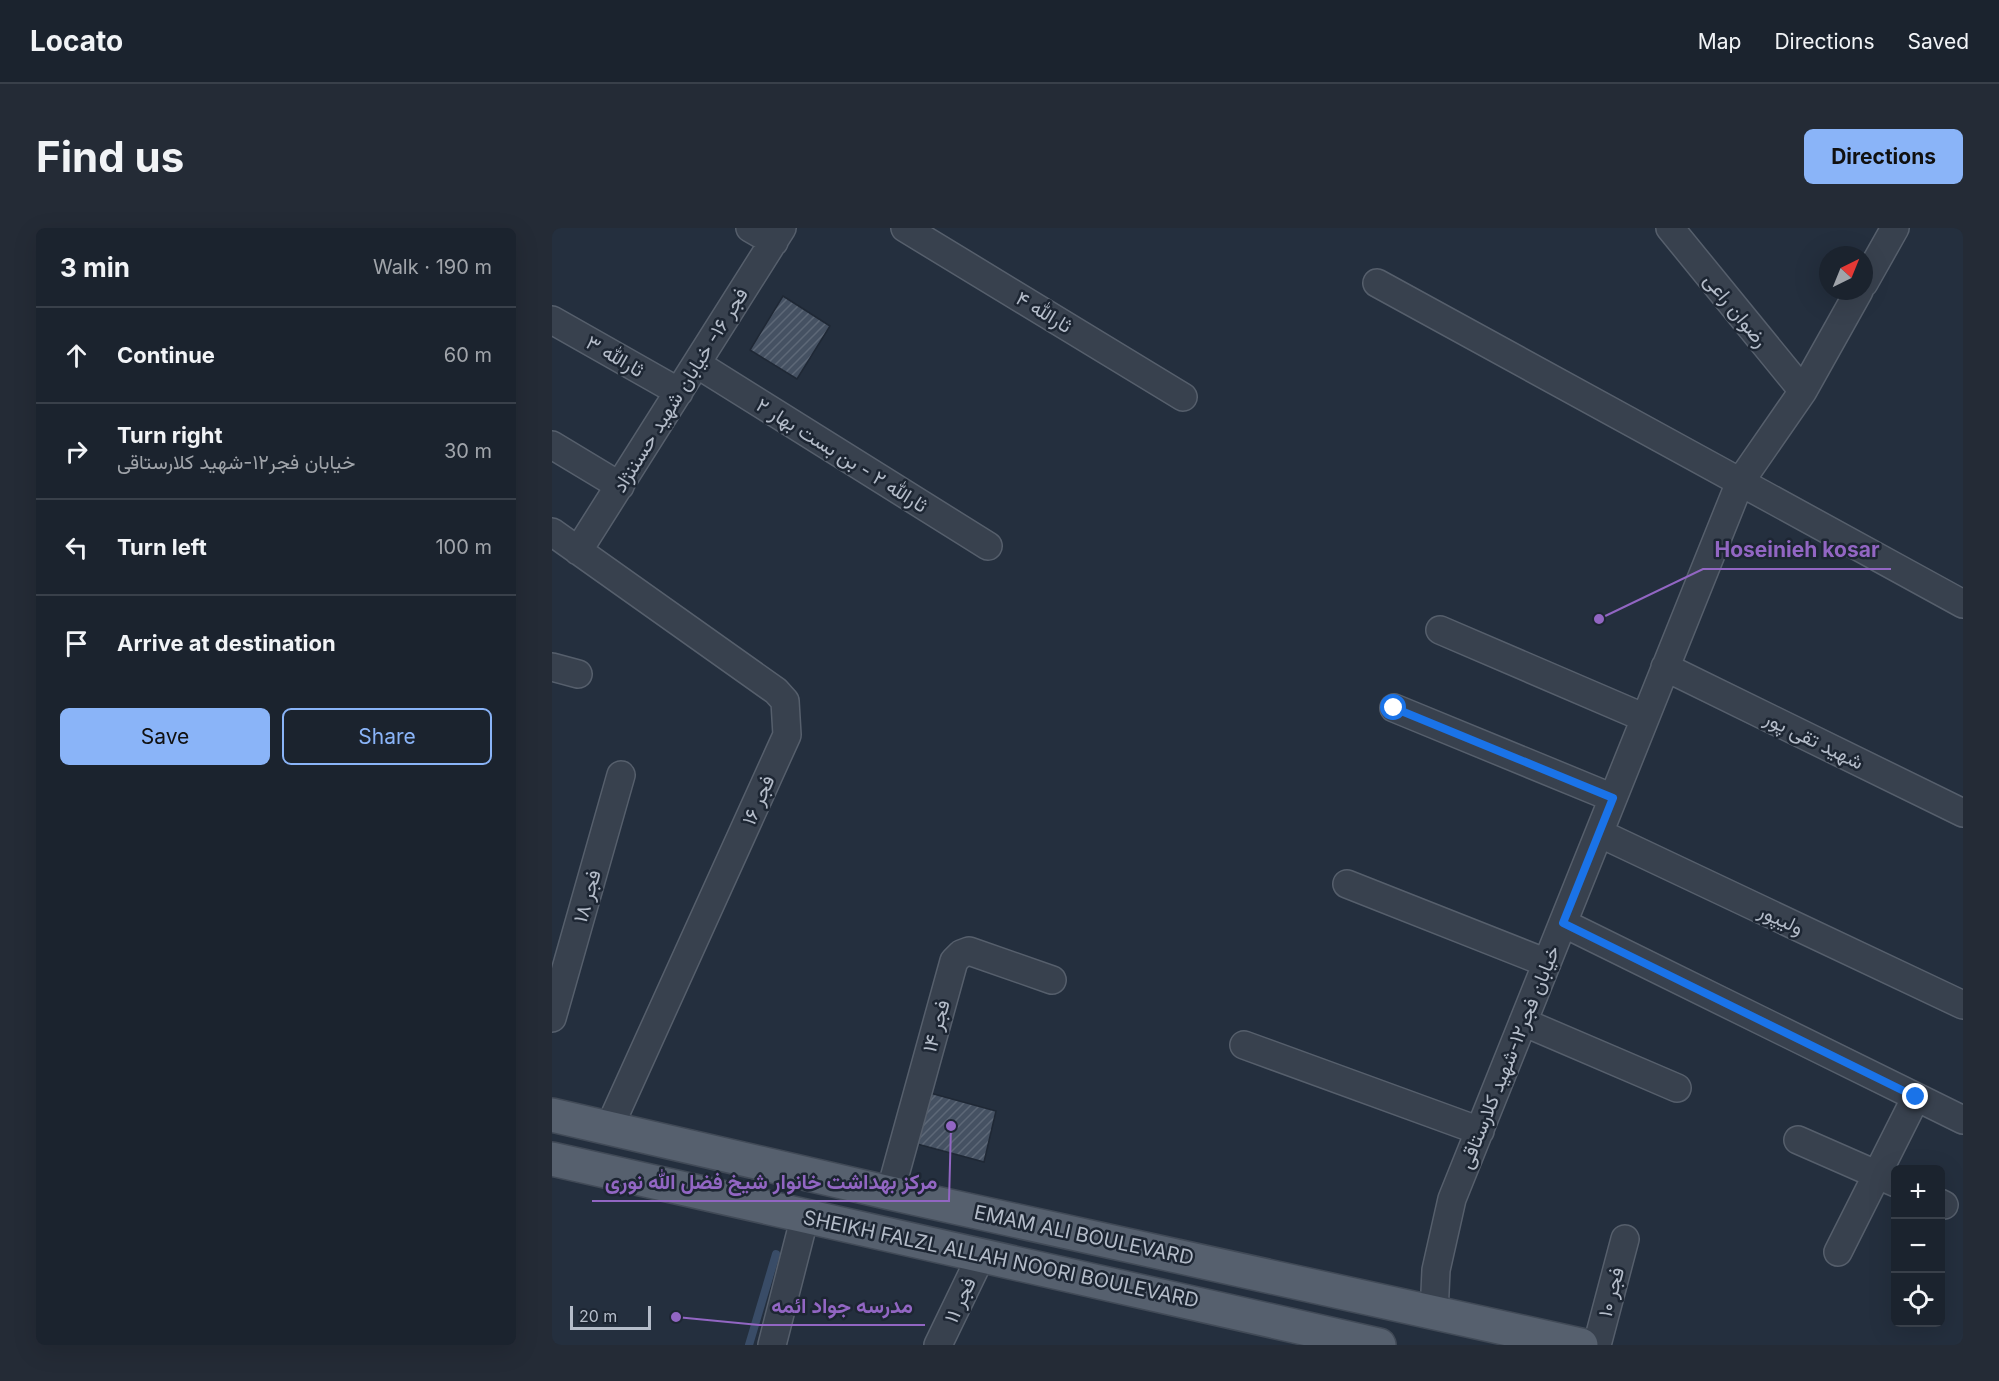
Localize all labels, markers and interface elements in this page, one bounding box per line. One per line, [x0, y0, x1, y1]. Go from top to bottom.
text: Locato [30, 24, 123, 58]
text: Map [1698, 29, 1741, 54]
text: Directions [1774, 29, 1875, 54]
text: Saved [1908, 29, 1969, 54]
button: Directions [1804, 129, 1963, 184]
text: Find us [36, 131, 184, 182]
north arrow [1819, 246, 1873, 300]
text: 3 min [60, 252, 130, 283]
text: Walk · 190 m [373, 255, 492, 279]
street label: رضوان راعی [1698, 268, 1773, 352]
street label: فجر ۱۶- خیابان شهید حسننژاد [607, 283, 754, 497]
street label: ثارالله ۴ [1011, 286, 1076, 339]
street label: ثارالله ۳ [581, 330, 648, 383]
icon: ahead [60, 339, 93, 372]
text: Continue [117, 342, 215, 368]
text: 60 m [444, 343, 492, 367]
street label: ثارالله ۲ - بن بست بهار ۲ [751, 393, 932, 518]
text: Turn right [117, 422, 223, 448]
icon: right [60, 435, 93, 468]
text: 30 m [444, 439, 492, 463]
text: خيابان فجر۱۲-شهيد كلارستاقی [117, 450, 355, 474]
callout: Hoseinieh kosar [1703, 530, 1891, 569]
icon: left [60, 531, 93, 564]
text: Turn left [117, 534, 207, 560]
text: 100 m [435, 535, 492, 559]
text: Hoseinieh kosar [1715, 537, 1880, 562]
icon: arrive [60, 627, 93, 660]
text: Arrive at destination [117, 630, 336, 656]
route start [1380, 694, 1406, 720]
street label: شهید تقی پور [1759, 705, 1868, 776]
button: Save [60, 708, 270, 765]
button: Share [282, 708, 492, 765]
street label: فجر ۱۶ [737, 772, 780, 829]
street label: فجر ۱۸ [568, 867, 607, 925]
street label: ولیپور [1753, 898, 1807, 942]
street label: خيابان فجر۱۲-شهيد كلارستاقی [1453, 942, 1566, 1172]
street label: فجر ۱۴ [917, 997, 956, 1055]
route end [1902, 1083, 1928, 1109]
callout: مرکز بهداشت خانوار شیخ فضل الله نوری [592, 1162, 949, 1201]
map controls [1891, 1165, 1945, 1327]
button: + [1891, 1165, 1945, 1219]
text: مرکز بهداشت خانوار شیخ فضل الله نوری [605, 1169, 937, 1196]
street label: EMAM ALI BOULEVARD [972, 1200, 1196, 1270]
street label: SHEIKH FALZL ALLAH NOORI BOULEVARD [801, 1205, 1201, 1313]
button: − [1891, 1219, 1945, 1273]
street label: فجر ۱۰ [1593, 1265, 1630, 1320]
street label: فجر ۱۱ [939, 1273, 982, 1327]
button: locate [1891, 1273, 1945, 1327]
callout: مدرسه جواد ائمه [759, 1286, 925, 1325]
text: مدرسه جواد ائمه [771, 1293, 913, 1319]
scale bar [570, 1303, 651, 1330]
text: 20 m [579, 1306, 617, 1326]

